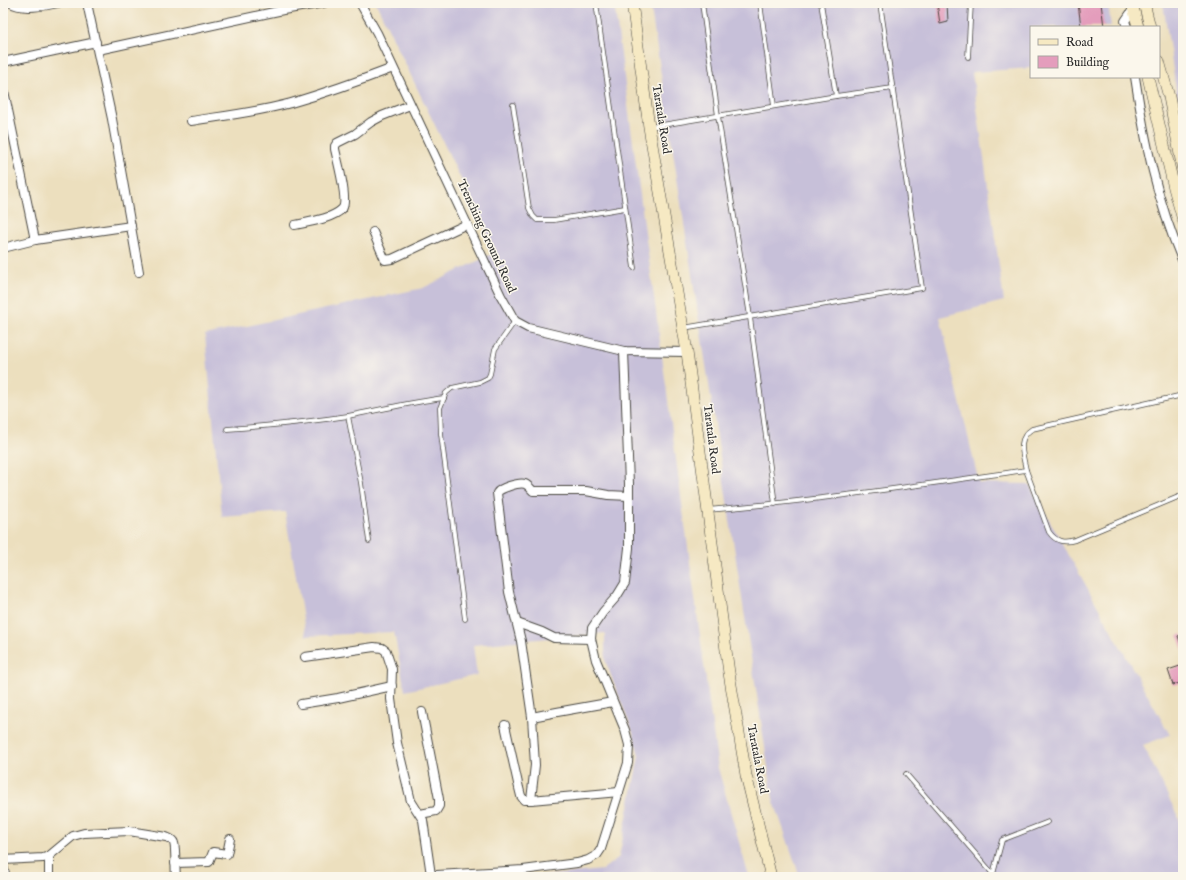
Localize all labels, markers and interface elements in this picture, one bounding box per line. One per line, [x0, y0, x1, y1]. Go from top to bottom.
legend [1030, 26, 1160, 78]
text: Road [1066, 35, 1094, 50]
text: Building [1066, 55, 1110, 70]
street label: Taratala Road [649, 83, 674, 155]
street label: Trenching Ground Road [454, 177, 520, 296]
street label: Taratala Road [700, 403, 723, 475]
street label: Taratala Road [743, 723, 772, 796]

